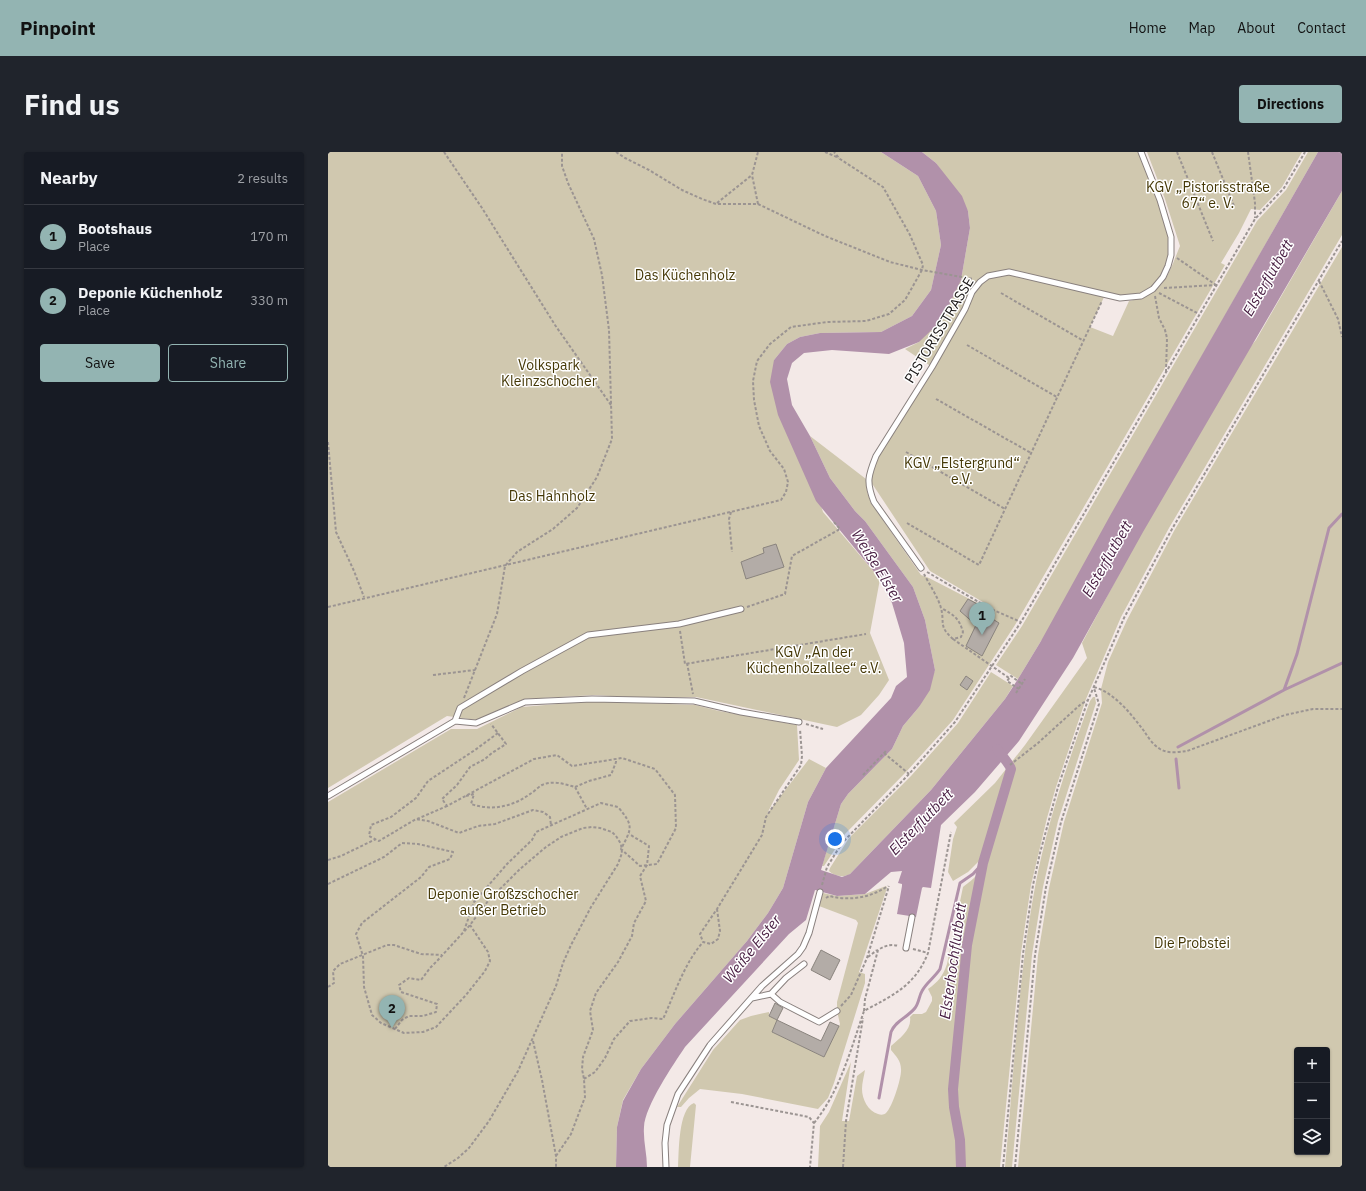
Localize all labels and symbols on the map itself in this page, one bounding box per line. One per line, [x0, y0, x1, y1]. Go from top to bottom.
park label: KGV „Pistorisstraße 67“ e. V. [1146, 178, 1270, 212]
water label: Elsterflutbett [1238, 235, 1298, 319]
park label: Das Küchenholz [635, 266, 736, 284]
street label: PISTORISSTRASSE [900, 274, 978, 386]
park label: Volkspark Kleinzschocher [501, 356, 597, 390]
park label: KGV „Elstergrund“ e.V. [904, 454, 1020, 488]
park label: Das Hahnholz [509, 487, 596, 505]
water label: Elsterflutbett [1077, 516, 1137, 600]
water label: Weiße Elster [848, 526, 908, 606]
pin: 1 [969, 602, 995, 635]
park label: KGV „An der Küchenholzallee“ e.V. [746, 643, 882, 677]
water label: Elsterflutbett [884, 784, 958, 859]
your location [825, 829, 845, 849]
park label: Deponie Großzschocher außer Betrieb [428, 885, 578, 919]
water label: Elsterhochflutbett [935, 900, 970, 1020]
water label: Weiße Elster [718, 910, 785, 987]
park label: Die Probstei [1154, 934, 1230, 952]
pin: 2 [379, 995, 405, 1028]

